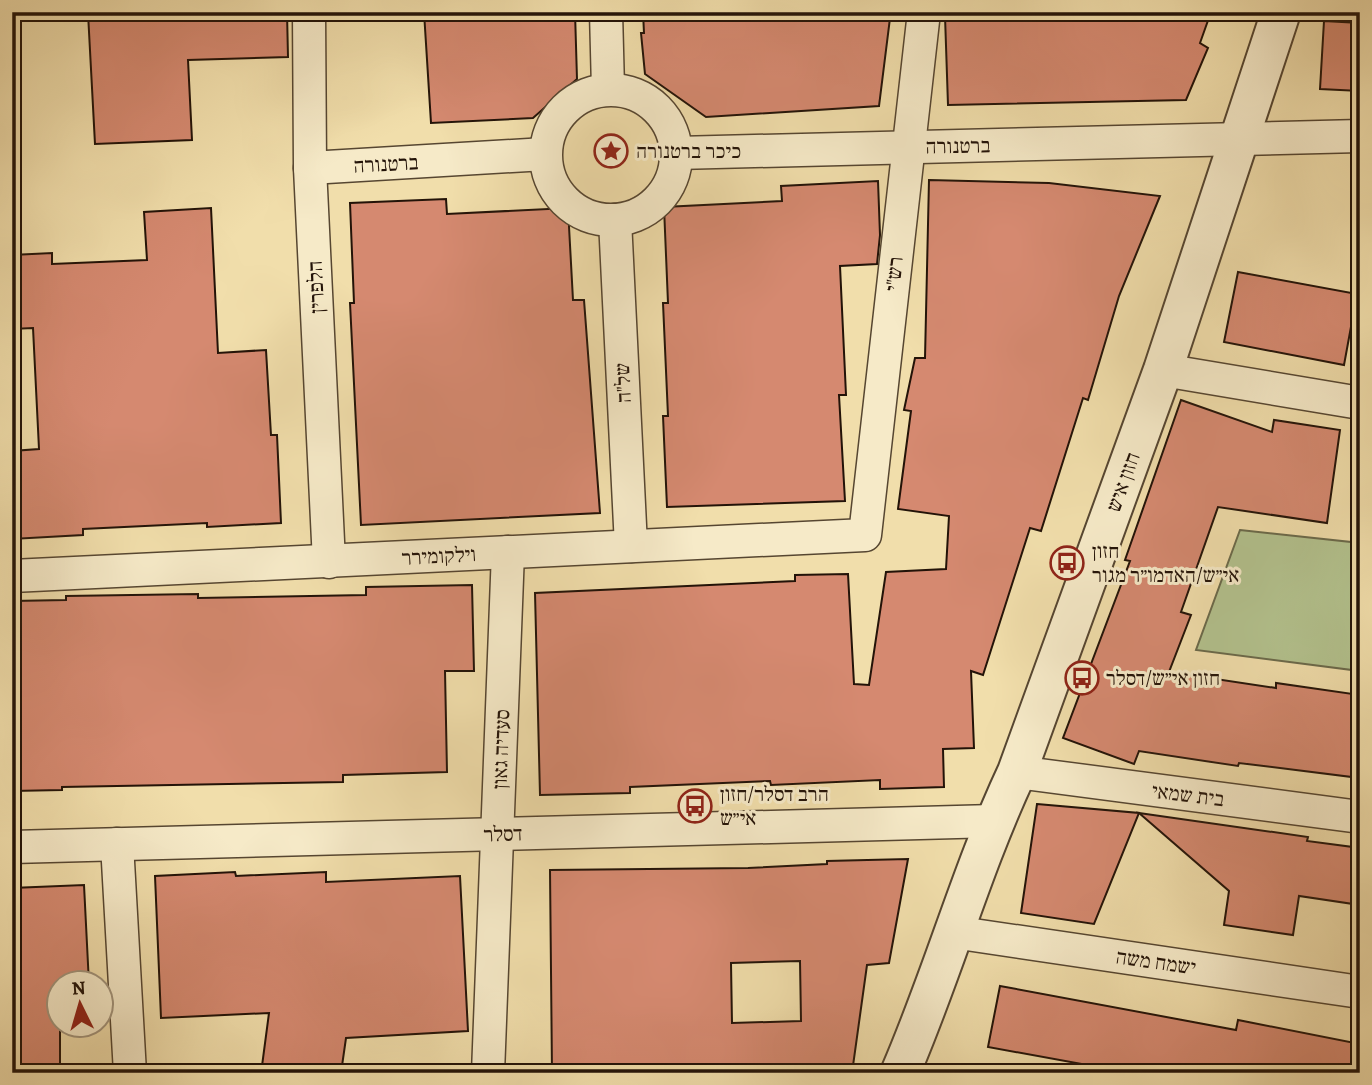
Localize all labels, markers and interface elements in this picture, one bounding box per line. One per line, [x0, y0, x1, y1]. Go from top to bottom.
street label: ברטנורה [925, 131, 991, 161]
place icon: כיכר ברטנורה [592, 132, 630, 170]
place label: כיכר ברטנורה [636, 137, 741, 165]
street label: ברטנורה [353, 148, 419, 180]
street label: רש"י [878, 255, 910, 293]
street label: הלפרין [301, 260, 331, 314]
street label: של"ה [608, 362, 638, 404]
street label: חזון איש [1099, 448, 1147, 516]
place label: חזון אי״ש/האדמו״ר מגור [1092, 537, 1239, 589]
street label: וילקומירר [401, 540, 477, 572]
bus stop icon: חזון אי״ש/האדמו״ר מגור [1048, 544, 1086, 582]
bus stop icon: חזון אי״ש/דסלר [1063, 659, 1101, 697]
place label: חזון אי״ש/דסלר [1106, 664, 1220, 692]
street label: סעדיה גאון [486, 709, 516, 789]
street label: בית שמאי [1150, 777, 1226, 813]
place label: הרב דסלר/חזון אי״ש [720, 780, 829, 832]
bus stop icon: הרב דסלר/חזון אי״ש [676, 787, 714, 825]
street label: דסלר [483, 819, 523, 849]
street label: ישמח משה [1114, 943, 1198, 982]
north arrow [46, 970, 116, 1040]
text: N [71, 974, 87, 1002]

